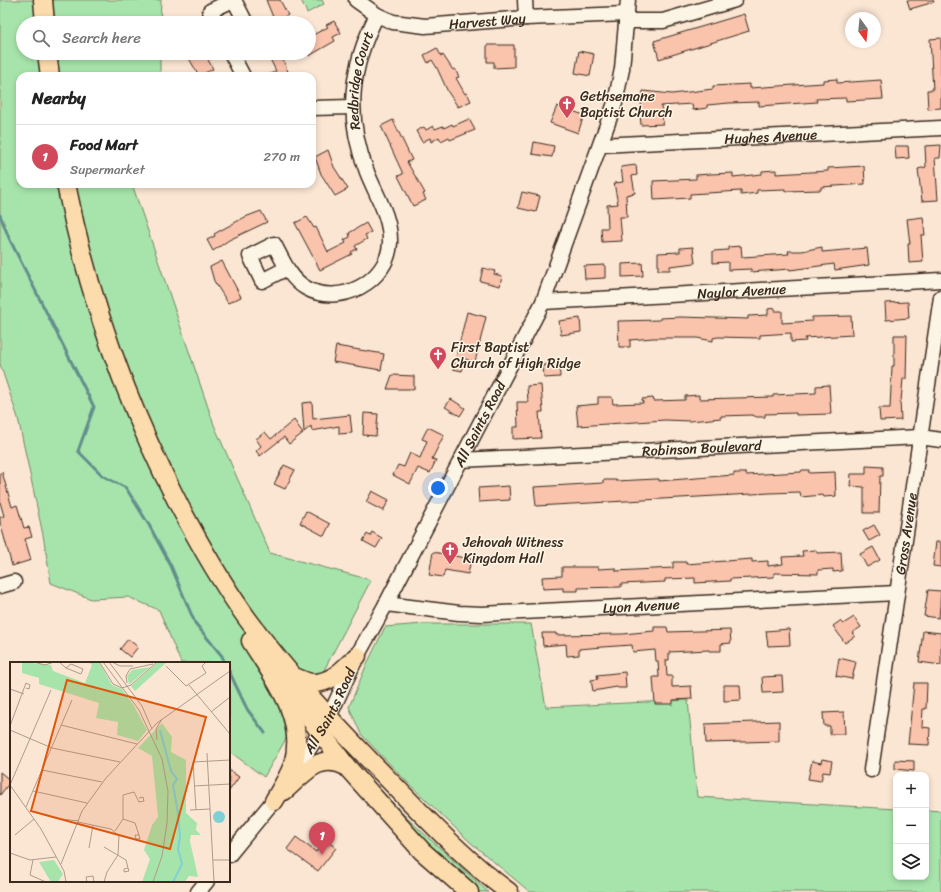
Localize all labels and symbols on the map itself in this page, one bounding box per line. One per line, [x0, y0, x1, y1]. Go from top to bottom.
street label: Harvest Way [448, 6, 527, 37]
north arrow [845, 12, 881, 48]
street label: Redbridge Court [341, 27, 380, 132]
place label: Gethsemane Baptist Church [580, 84, 672, 125]
church icon: Gethsemane Baptist Church [557, 94, 577, 119]
street label: Hughes Avenue [724, 122, 818, 151]
street label: Naylor Avenue [696, 276, 787, 306]
place label: First Baptist Church of High Ridge [451, 335, 581, 376]
church icon: First Baptist Church of High Ridge [428, 345, 448, 370]
street label: All Saints Road [446, 375, 513, 472]
street label: Robinson Boulevard [641, 432, 764, 463]
your location [428, 478, 448, 498]
street label: Gross Avenue [888, 491, 924, 576]
place label: Jehovah Witness Kingdom Hall [462, 530, 564, 571]
church icon: Jehovah Witness Kingdom Hall [440, 540, 460, 565]
street label: Lyon Avenue [602, 592, 680, 620]
inset map [10, 662, 230, 882]
street label: All Saints Road [296, 662, 363, 760]
pin: 1 [309, 822, 335, 855]

